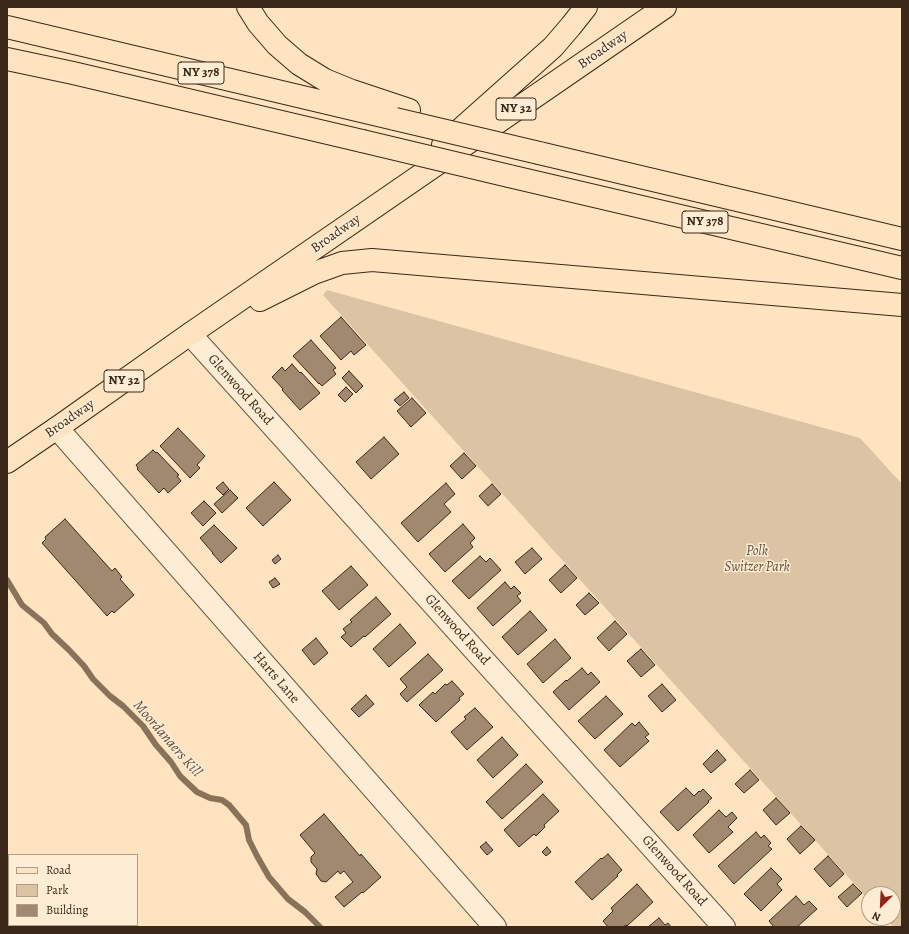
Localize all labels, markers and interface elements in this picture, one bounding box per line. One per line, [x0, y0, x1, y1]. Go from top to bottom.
street label: Broadway [575, 27, 631, 73]
road number: NY 378 [178, 62, 224, 84]
road number: NY 32 [496, 98, 536, 120]
street label: Broadway [308, 211, 364, 257]
road number: NY 378 [682, 211, 728, 233]
street label: Glenwood Road [204, 351, 276, 429]
road number: NY 32 [104, 370, 144, 392]
street label: Broadway [42, 396, 98, 442]
park label: Polk Switzer Park [724, 544, 790, 576]
street label: Glenwood Road [421, 591, 493, 669]
street label: Harts Lane [249, 649, 303, 707]
water label: Moordanaers Kill [129, 697, 205, 781]
street label: Glenwood Road [638, 832, 710, 910]
legend [8, 854, 138, 926]
text: Road [46, 862, 71, 878]
text: Park [46, 882, 69, 898]
north arrow [861, 886, 901, 926]
text: Building [46, 902, 88, 918]
text: N [870, 908, 883, 925]

